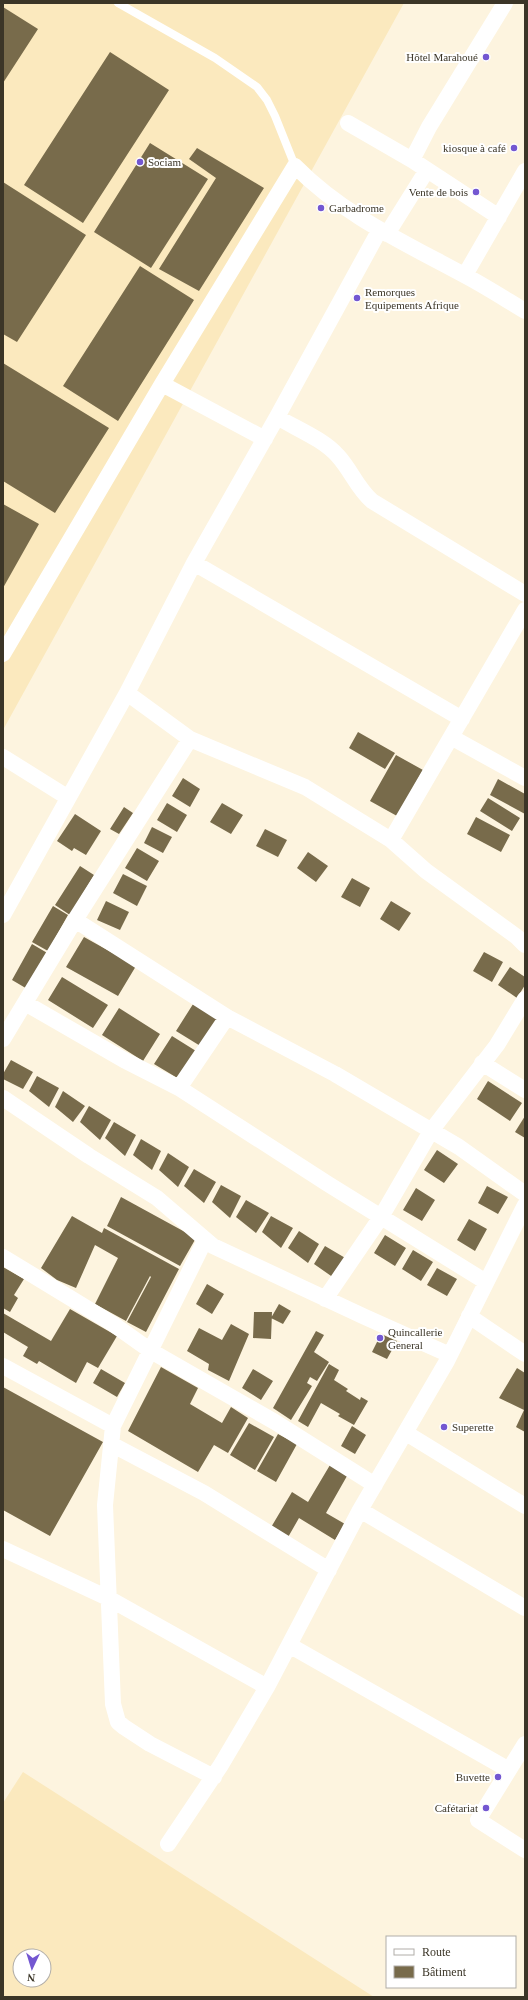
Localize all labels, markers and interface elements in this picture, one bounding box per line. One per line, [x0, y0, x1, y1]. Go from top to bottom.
place label: Hôtel Marahoué [406, 51, 478, 63]
marker: Hôtel Marahoué [481, 52, 491, 62]
place label: kiosque à café [443, 142, 506, 154]
marker: kiosque à café [509, 143, 519, 153]
place label: Sociam [148, 156, 181, 168]
marker: Sociam [135, 157, 145, 167]
place label: Vente de bois [409, 186, 468, 198]
marker: Vente de bois [471, 187, 481, 197]
place label: Garbadrome [329, 202, 384, 214]
marker: Garbadrome [316, 203, 326, 213]
place label: Remorques Equipements Afrique [365, 286, 459, 311]
marker: Remorques Equipements Afrique [352, 293, 362, 303]
place label: Quincallerie General [388, 1326, 442, 1351]
marker: Quincallerie General [375, 1333, 385, 1343]
place label: Superette [452, 1421, 494, 1433]
marker: Superette [439, 1422, 449, 1432]
place label: Buvette [456, 1771, 490, 1783]
marker: Buvette [493, 1772, 503, 1782]
place label: Cafétariat [435, 1802, 478, 1814]
marker: Cafétariat [481, 1803, 491, 1813]
legend [386, 1936, 516, 1988]
text: Route [422, 1945, 451, 1959]
north arrow [12, 1948, 52, 1988]
text: Bâtiment [422, 1965, 467, 1979]
text: N [27, 1972, 36, 1984]

